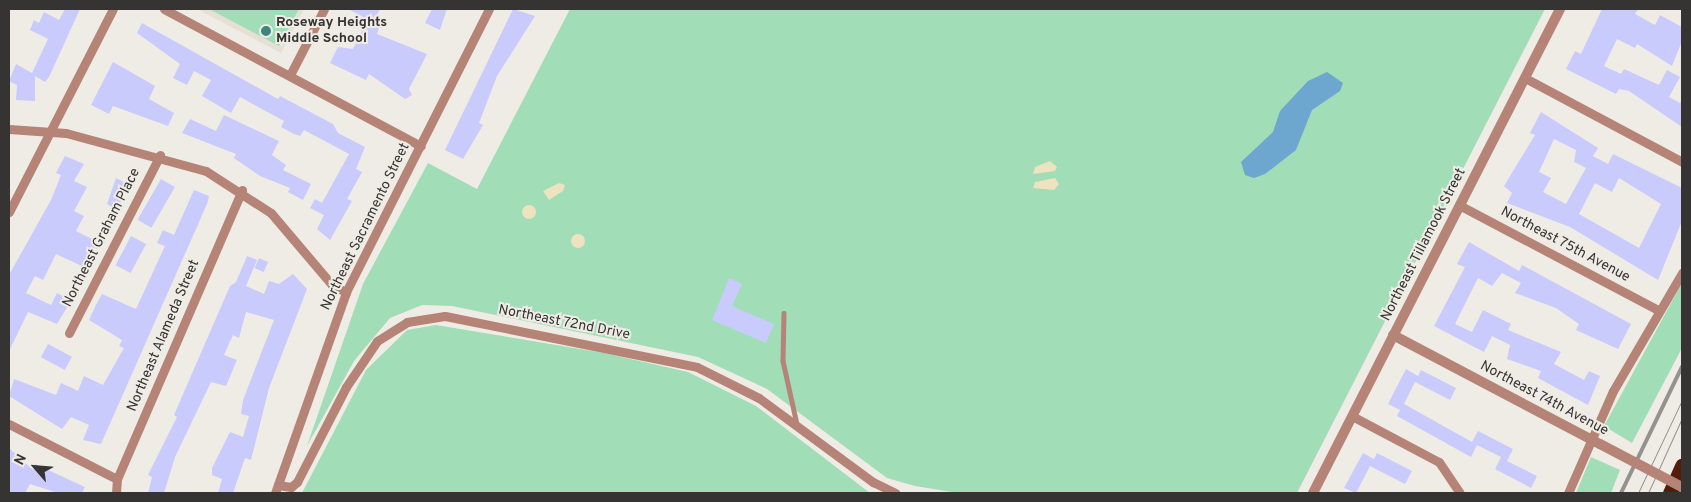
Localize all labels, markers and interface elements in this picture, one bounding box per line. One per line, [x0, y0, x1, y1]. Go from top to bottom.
place label: Roseway Heights Middle School [276, 15, 387, 48]
marker: Roseway Heights Middle School [260, 25, 272, 37]
street label: Northeast Sacramento Street [318, 141, 414, 313]
street label: Northeast Tillamook Street [1378, 165, 1470, 325]
street label: Northeast Graham Place [60, 166, 144, 310]
street label: Northeast 75th Avenue [1497, 203, 1633, 287]
street label: Northeast Alameda Street [124, 257, 204, 415]
street label: Northeast 72nd Drive [496, 302, 632, 344]
street label: Northeast 74th Avenue [1477, 358, 1611, 440]
north arrow [10, 442, 60, 492]
text: N [11, 452, 31, 468]

